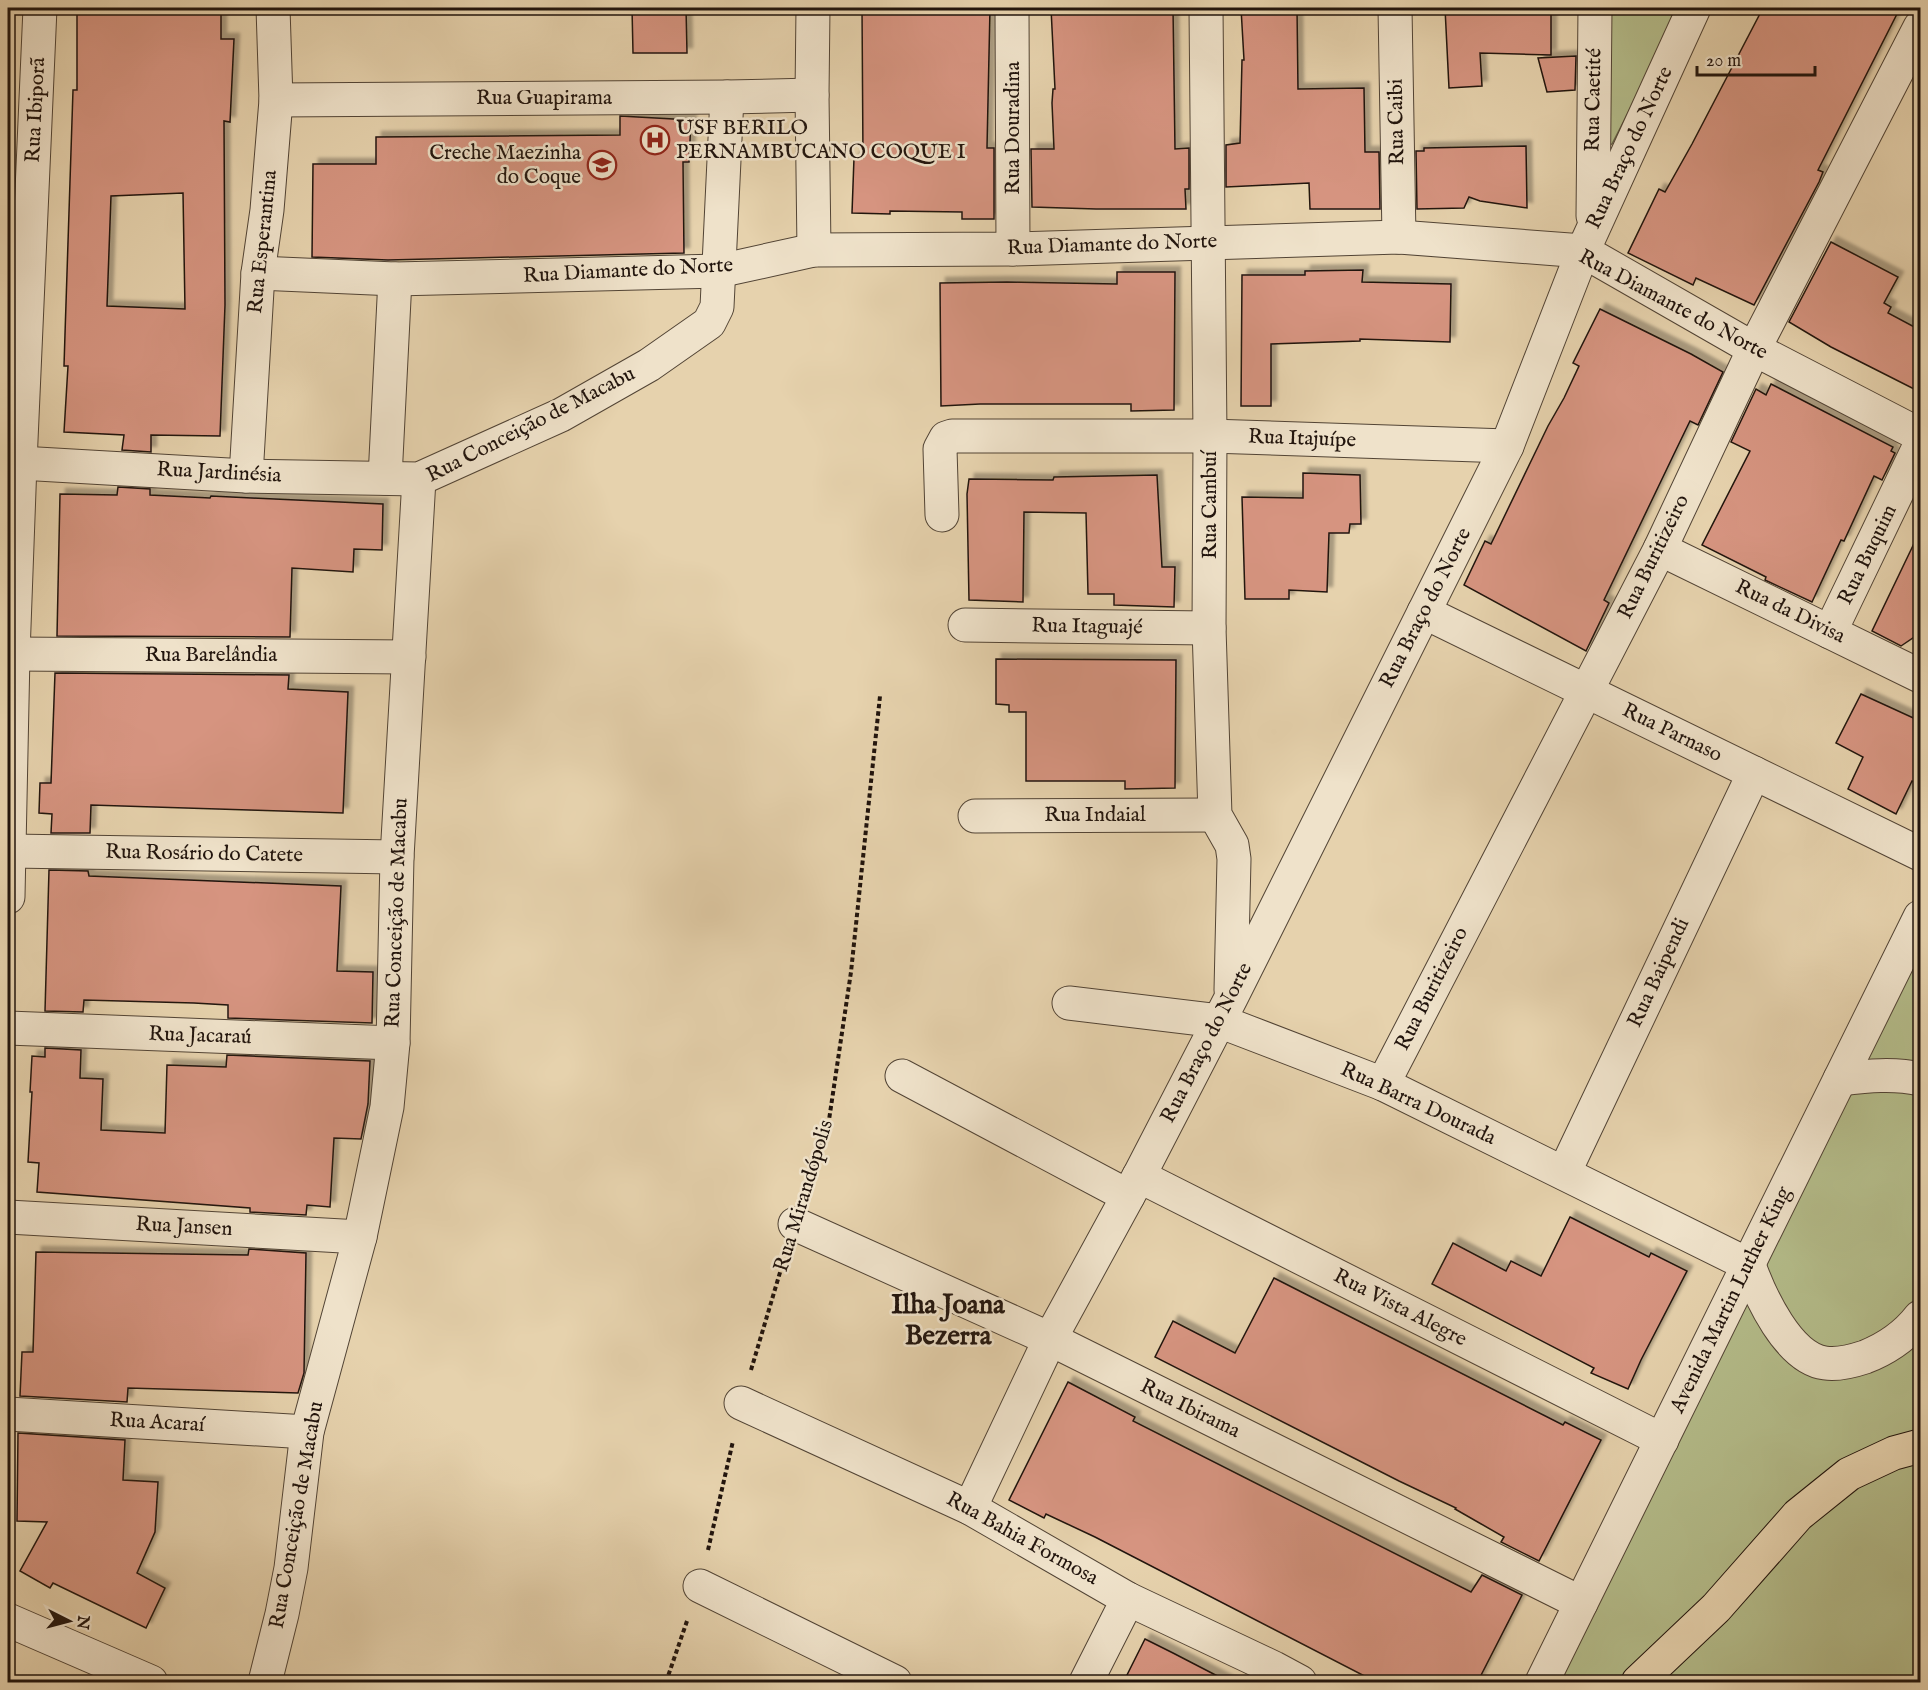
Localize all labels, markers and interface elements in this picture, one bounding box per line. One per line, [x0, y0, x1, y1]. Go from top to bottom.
scale bar [1697, 39, 1816, 77]
street label: Rua Caetité [1580, 48, 1608, 152]
text: 20 m [1706, 50, 1741, 73]
street label: Rua Ibiporã [20, 56, 52, 163]
street label: Rua Douradina [1000, 60, 1027, 195]
street label: Rua Braço do Norte [1580, 62, 1680, 234]
street label: Rua Caibi [1383, 78, 1411, 166]
street label: Rua Guapirama [476, 85, 613, 112]
place label: USF BERILO PERNAMBUCANO COQUE I [676, 115, 966, 166]
hospital icon: USF BERILO PERNAMBUCANO COQUE I [639, 124, 671, 156]
place label: Creche Maezinha do Coque [429, 140, 582, 191]
school or university icon: Creche Maezinha do Coque [586, 149, 618, 181]
street label: Rua Esperantina [242, 168, 284, 315]
street label: Rua Diamante do Norte [1006, 228, 1218, 262]
street label: Rua Diamante do Norte [1574, 244, 1773, 366]
street label: Rua Diamante do Norte [522, 252, 734, 290]
street label: Rua Conceição de Macabu [422, 361, 640, 489]
street label: Rua Itajuípe [1248, 424, 1357, 454]
street label: Rua Cambuí [1197, 449, 1224, 559]
street label: Rua Jardinésia [156, 456, 283, 490]
street label: Rua Buritizeiro [1612, 490, 1696, 624]
street label: Rua Buquim [1832, 500, 1904, 610]
street label: Rua Braço do Norte [1374, 523, 1478, 693]
street label: Rua da Divisa [1731, 574, 1850, 651]
street label: Rua Itaguajé [1031, 613, 1143, 641]
street label: Rua Barelândia [145, 642, 278, 669]
street label: Rua Parnaso [1617, 697, 1727, 769]
street label: Rua Conceição de Macabu [379, 797, 415, 1029]
street label: Rua Indaial [1044, 802, 1146, 829]
street label: Rua Rosário do Catete [105, 839, 304, 869]
street label: Rua Baipendi [1622, 914, 1696, 1032]
street label: Rua Buritizeiro [1389, 923, 1475, 1055]
street label: Rua Braço do Norte [1155, 958, 1259, 1128]
street label: Rua Jacaraú [148, 1021, 252, 1051]
street label: Rua Barra Dourada [1336, 1056, 1501, 1152]
street label: Rua Mirandópolis [768, 1117, 840, 1275]
street label: Avenida Martin Luther King [1664, 1182, 1798, 1419]
street label: Rua Jansen [135, 1211, 233, 1243]
street label: Rua Vista Alegre [1329, 1263, 1472, 1353]
district label: Ilha Joana Bezerra [891, 1289, 1006, 1354]
street label: Rua Ibirama [1135, 1373, 1245, 1445]
street label: Rua Conceição de Macabu [264, 1399, 330, 1631]
street label: Rua Acaraí [109, 1407, 207, 1439]
street label: Rua Bahia Formosa [941, 1486, 1104, 1592]
north arrow [39, 1591, 99, 1651]
text: N [71, 1613, 93, 1630]

